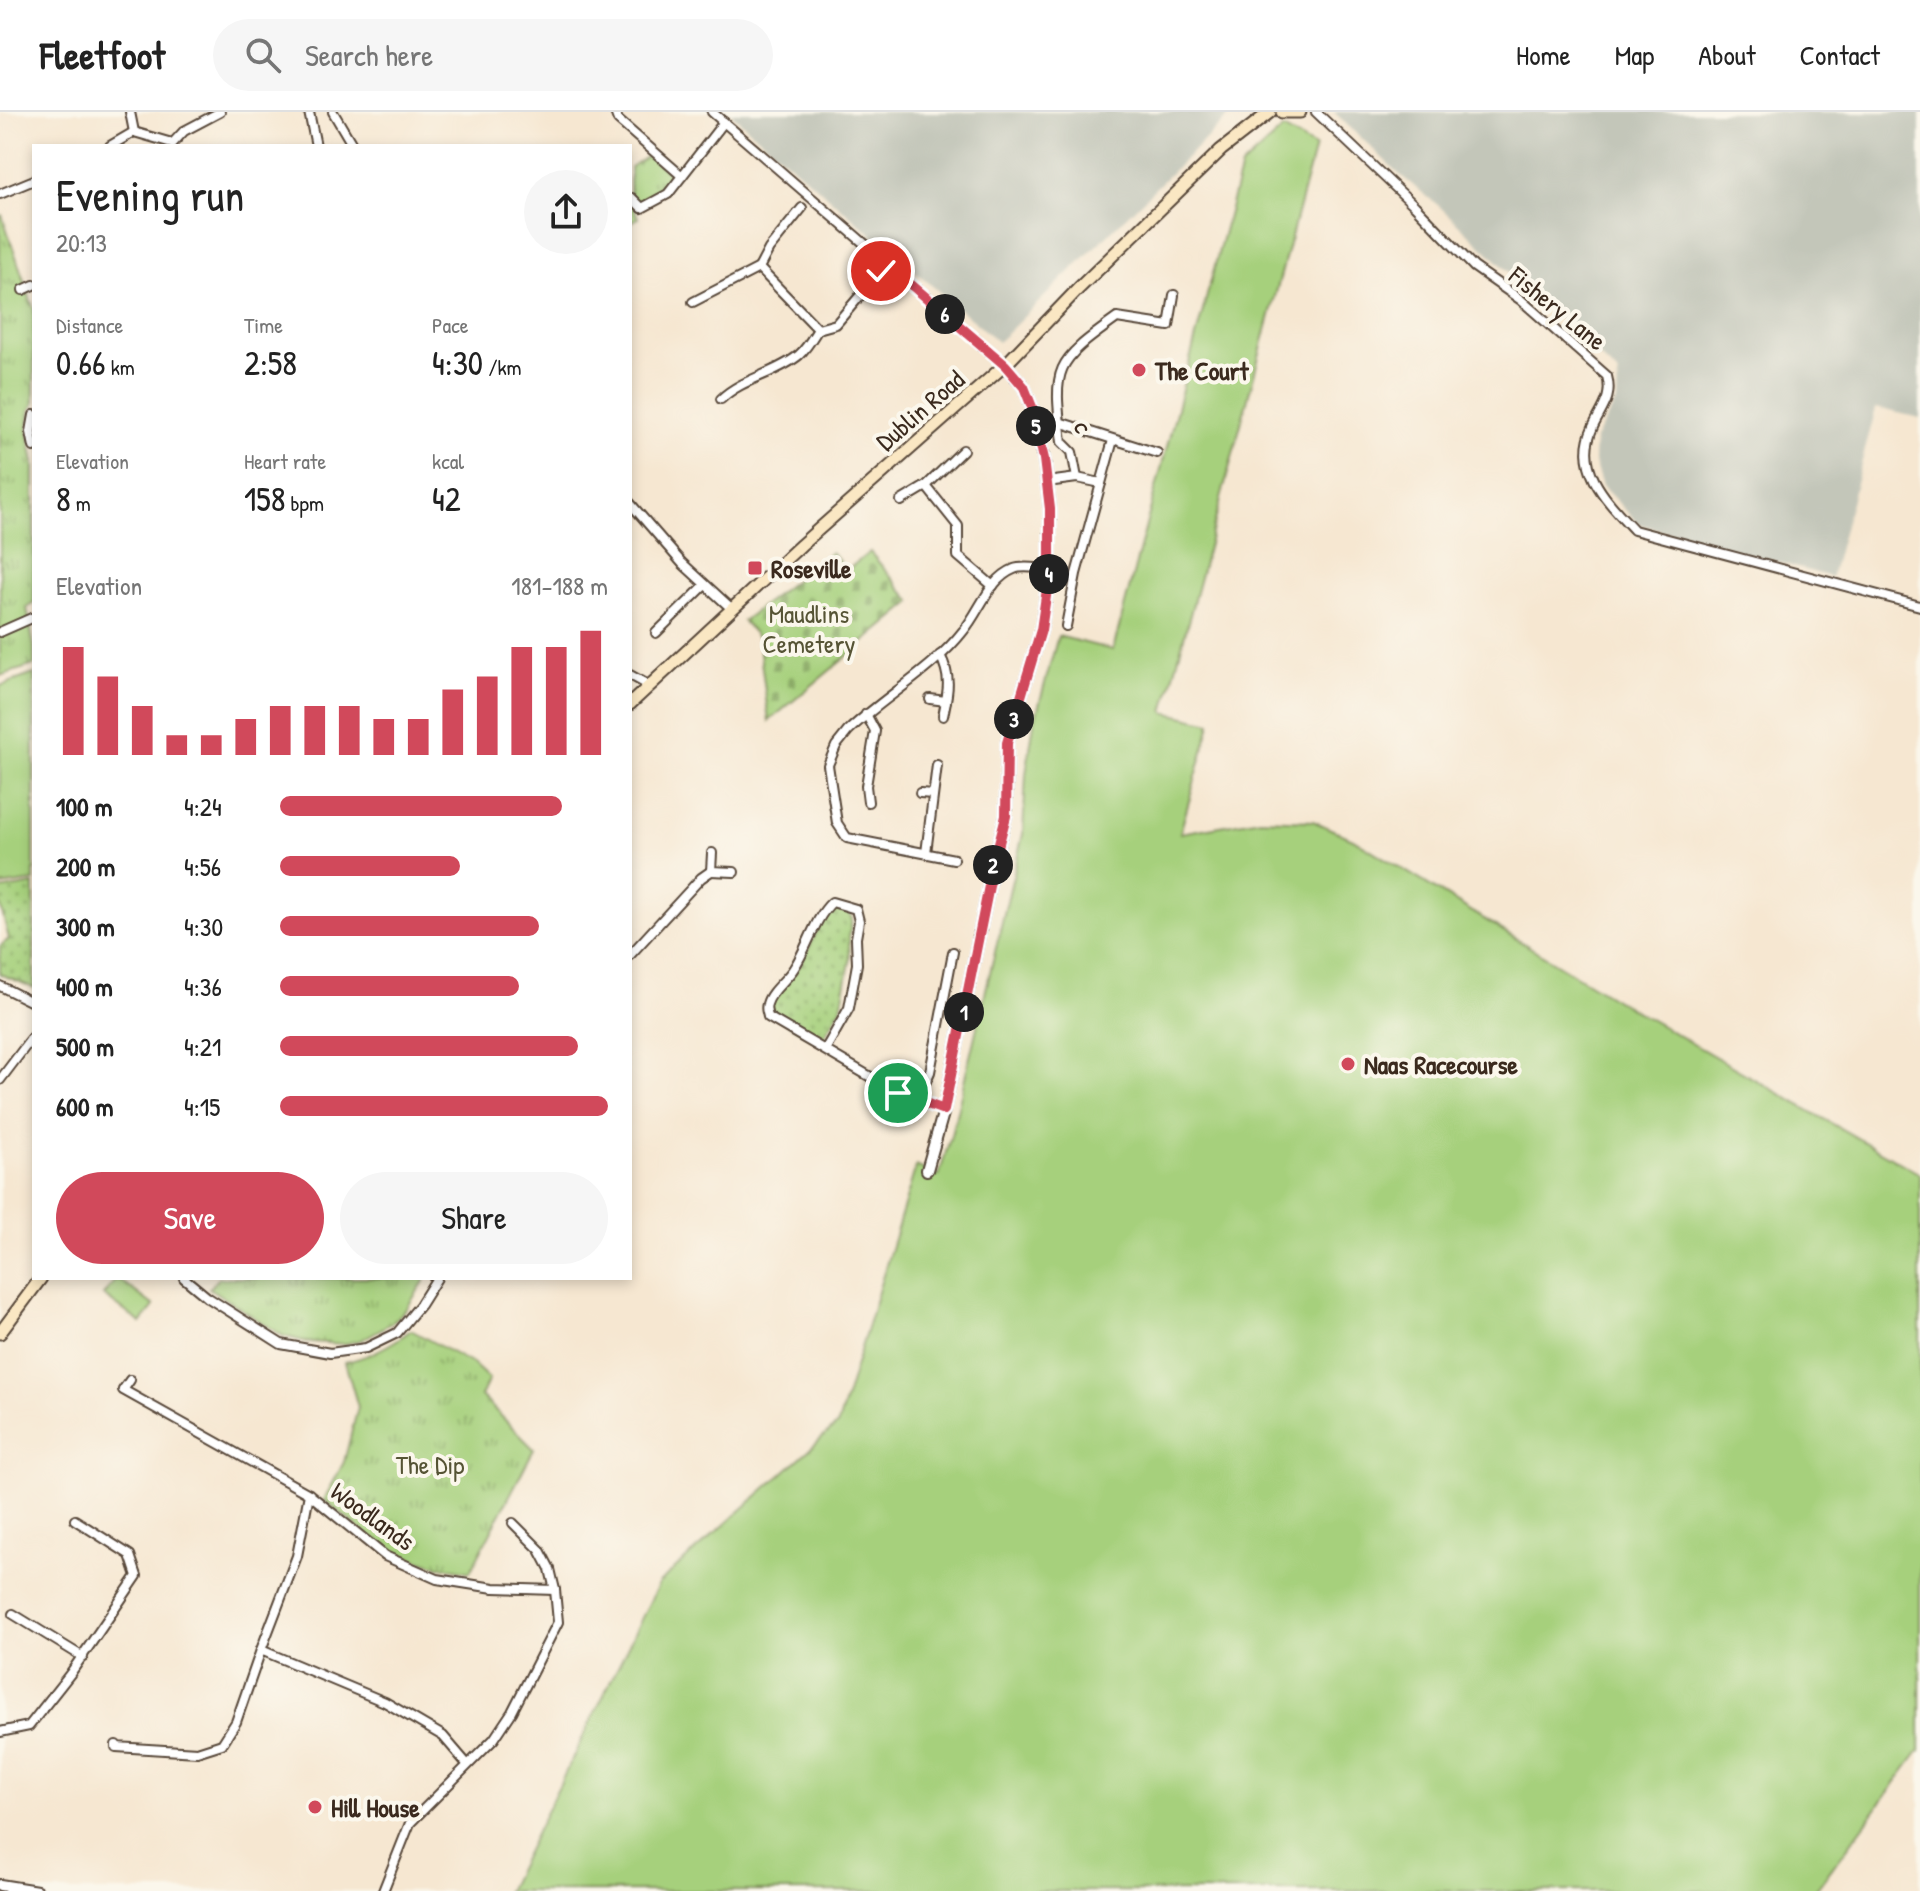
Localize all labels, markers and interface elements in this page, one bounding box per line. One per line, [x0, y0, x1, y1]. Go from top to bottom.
search box [213, 19, 773, 91]
text: Fleetfoot [40, 29, 165, 81]
icon: search [241, 33, 285, 77]
text: Search here [305, 35, 433, 75]
text: Home [1516, 36, 1571, 74]
text: Map [1615, 36, 1654, 74]
text: About [1698, 36, 1756, 74]
text: Contact [1800, 36, 1880, 74]
text: Evening run [56, 165, 244, 225]
button: share [524, 170, 608, 254]
text: 20:13 [56, 225, 107, 260]
pin [847, 237, 915, 305]
icon: check [859, 249, 903, 293]
street label: Fishery Lane [1501, 257, 1614, 358]
pin: 6 [925, 294, 965, 334]
text: 6 [941, 299, 949, 329]
text: Distance [56, 310, 123, 340]
text: Time [244, 310, 283, 340]
text: Pace [432, 310, 469, 340]
text: 0.66 [56, 340, 106, 386]
text: 2:58 [244, 340, 297, 386]
text: 4:30 [432, 340, 483, 386]
text: km [106, 352, 135, 382]
text: /km [483, 352, 522, 382]
place label: The Court [1154, 353, 1250, 388]
marker: The Court [1130, 361, 1148, 379]
street label: Dublin Road [868, 362, 972, 458]
pin: 5 [1016, 406, 1056, 446]
text: 5 [1031, 411, 1041, 441]
street label: c [1066, 417, 1102, 437]
text: Elevation [56, 446, 129, 476]
text: Heart rate [244, 446, 326, 476]
text: kcal [432, 446, 464, 476]
text: 8 [56, 476, 71, 522]
text: 158 [244, 476, 285, 522]
text: 42 [432, 476, 461, 522]
text: m [71, 488, 91, 518]
text: bpm [285, 488, 324, 518]
place label: Roseville [771, 551, 852, 586]
pin: 4 [1029, 554, 1069, 594]
marker: Roseville [746, 559, 764, 577]
text: 4 [1045, 559, 1053, 589]
text: Elevation [56, 568, 142, 603]
text: 181–188 m [511, 568, 608, 603]
park label: Maudlins Cemetery [763, 596, 855, 661]
pin: 3 [994, 699, 1034, 739]
text: 3 [1009, 704, 1019, 734]
text: 100 m [56, 789, 112, 824]
text: 4:24 [184, 789, 222, 824]
pin: 2 [973, 845, 1013, 885]
text: 200 m [56, 849, 115, 884]
text: 4:56 [184, 849, 221, 884]
text: 2 [988, 850, 998, 880]
text: 300 m [56, 909, 115, 944]
text: 4:30 [184, 909, 223, 944]
text: 400 m [56, 969, 113, 1004]
text: 4:36 [184, 969, 222, 1004]
pin: 1 [944, 992, 984, 1032]
text: 1 [960, 997, 968, 1027]
text: 500 m [56, 1029, 114, 1064]
text: 4:21 [184, 1029, 221, 1064]
place label: Naas Racecourse [1364, 1047, 1519, 1082]
marker: Naas Racecourse [1339, 1055, 1357, 1073]
pin [864, 1059, 932, 1127]
icon: arrive [876, 1071, 920, 1115]
text: 600 m [56, 1089, 113, 1124]
text: 4:15 [184, 1089, 220, 1124]
button: Save [56, 1172, 324, 1264]
button: Share [340, 1172, 608, 1264]
park label: The Dip [396, 1447, 464, 1482]
street label: Woodlands [324, 1474, 422, 1558]
place label: Hill House [331, 1790, 420, 1825]
marker: Hill House [306, 1798, 324, 1816]

